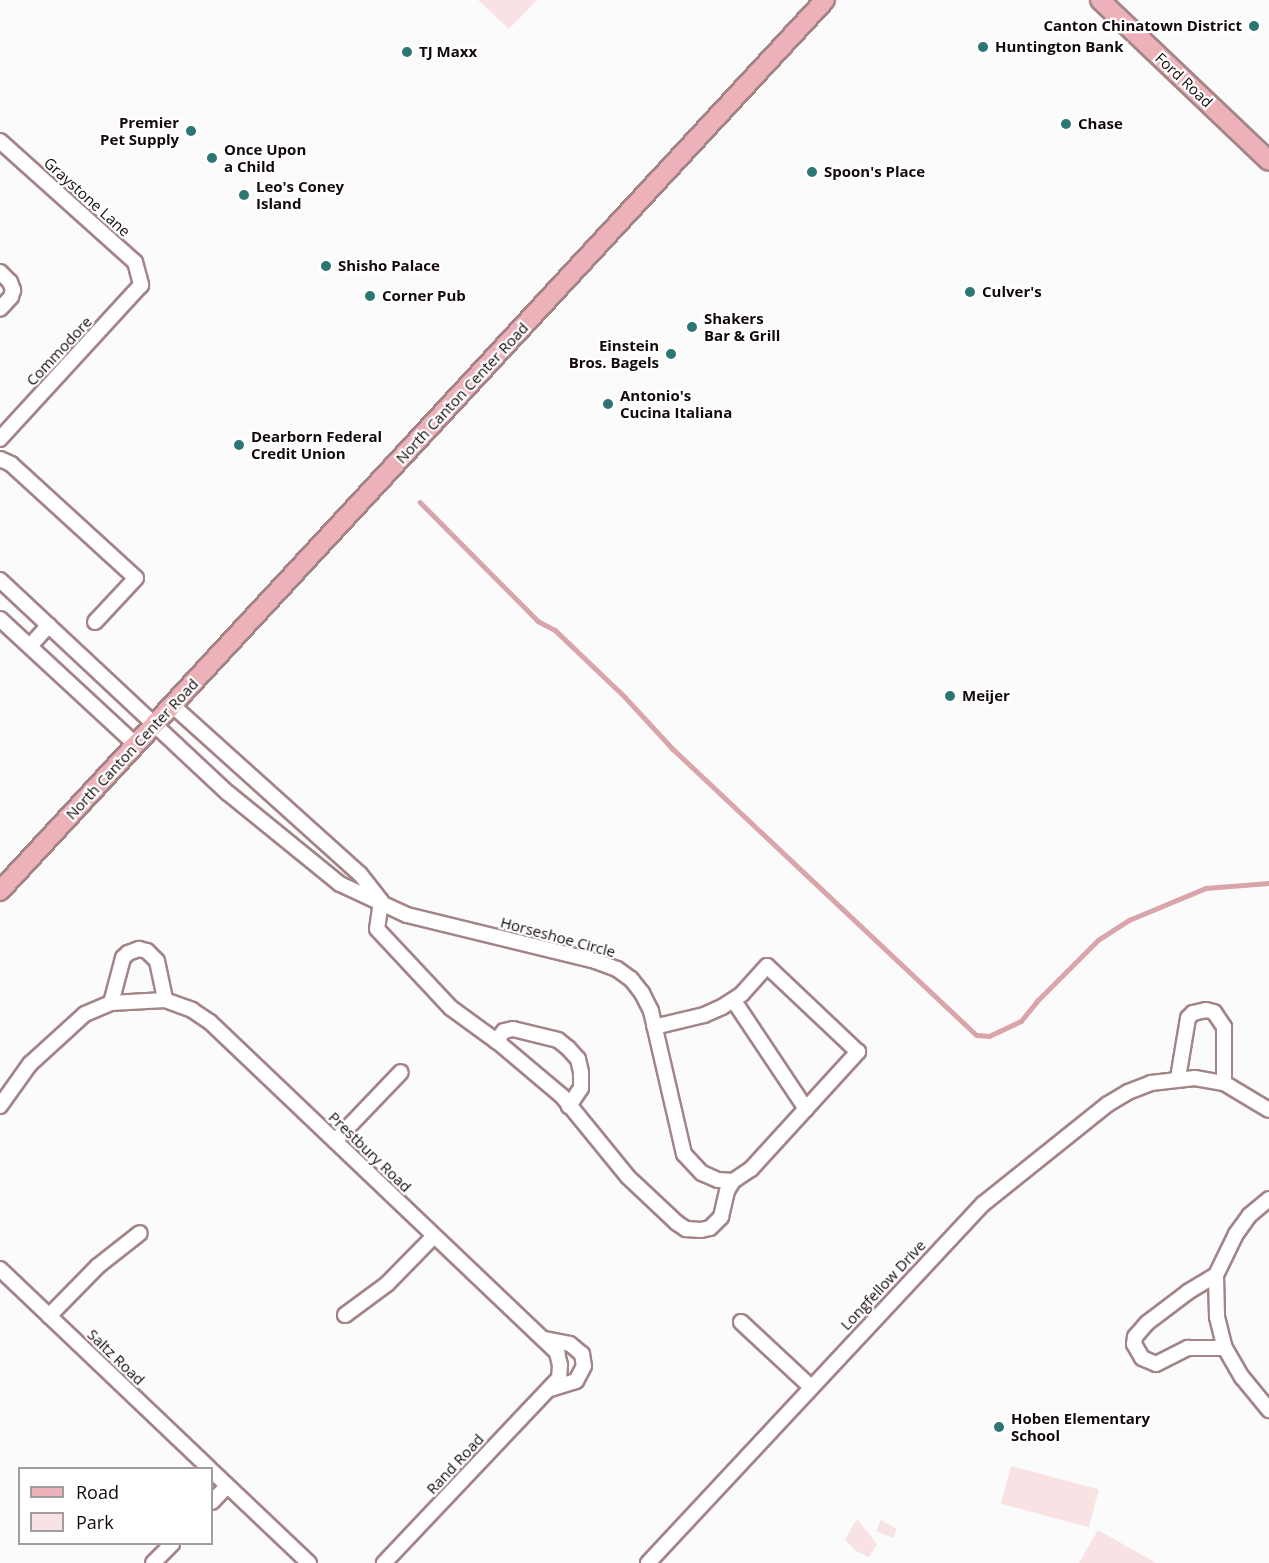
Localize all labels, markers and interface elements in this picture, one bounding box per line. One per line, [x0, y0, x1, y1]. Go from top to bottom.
place label: Canton Chinatown District [1043, 17, 1242, 35]
marker: Canton Chinatown District [1247, 19, 1261, 33]
place label: Huntington Bank [995, 38, 1123, 56]
marker: Huntington Bank [976, 40, 990, 54]
place label: TJ Maxx [419, 43, 477, 61]
marker: TJ Maxx [400, 45, 414, 59]
street label: Ford Road [1152, 49, 1216, 111]
place label: Premier Pet Supply [100, 113, 179, 148]
place label: Chase [1078, 115, 1123, 133]
marker: Chase [1059, 117, 1073, 131]
marker: Premier Pet Supply [184, 124, 198, 138]
place label: Once Upon a Child [224, 140, 306, 175]
marker: Once Upon a Child [205, 151, 219, 165]
street label: Graystone Lane [40, 154, 134, 240]
place label: Spoon's Place [824, 163, 925, 181]
marker: Spoon's Place [805, 165, 819, 179]
place label: Leo's Coney Island [256, 177, 344, 212]
marker: Leo's Coney Island [237, 188, 251, 202]
place label: Shisho Palace [338, 257, 440, 275]
marker: Shisho Palace [319, 259, 333, 273]
place label: Culver's [982, 283, 1042, 301]
marker: Culver's [963, 285, 977, 299]
place label: Corner Pub [382, 287, 466, 305]
marker: Corner Pub [363, 289, 377, 303]
place label: Shakers Bar & Grill [704, 309, 780, 344]
street label: Commodore [22, 313, 96, 389]
street label: North Canton Center Road [392, 319, 532, 467]
marker: Shakers Bar & Grill [685, 320, 699, 334]
place label: Einstein Bros. Bagels [569, 336, 659, 371]
marker: Einstein Bros. Bagels [664, 347, 678, 361]
place label: Antonio's Cucina Italiana [620, 386, 732, 421]
marker: Antonio's Cucina Italiana [601, 397, 615, 411]
place label: Dearborn Federal Credit Union [251, 427, 382, 462]
marker: Dearborn Federal Credit Union [232, 438, 246, 452]
street label: North Canton Center Road [62, 675, 202, 823]
place label: Meijer [962, 687, 1010, 705]
marker: Meijer [943, 689, 957, 703]
street label: Horseshoe Circle [499, 913, 617, 961]
street label: Prestbury Road [325, 1108, 415, 1196]
street label: Longfellow Drive [837, 1236, 929, 1334]
street label: Saltz Road [84, 1325, 148, 1389]
place label: Hoben Elementary School [1011, 1409, 1150, 1444]
marker: Hoben Elementary School [992, 1420, 1006, 1434]
street label: Rand Road [423, 1430, 487, 1498]
legend [18, 1467, 213, 1545]
text: Road [76, 1480, 119, 1504]
text: Park [76, 1510, 114, 1534]

